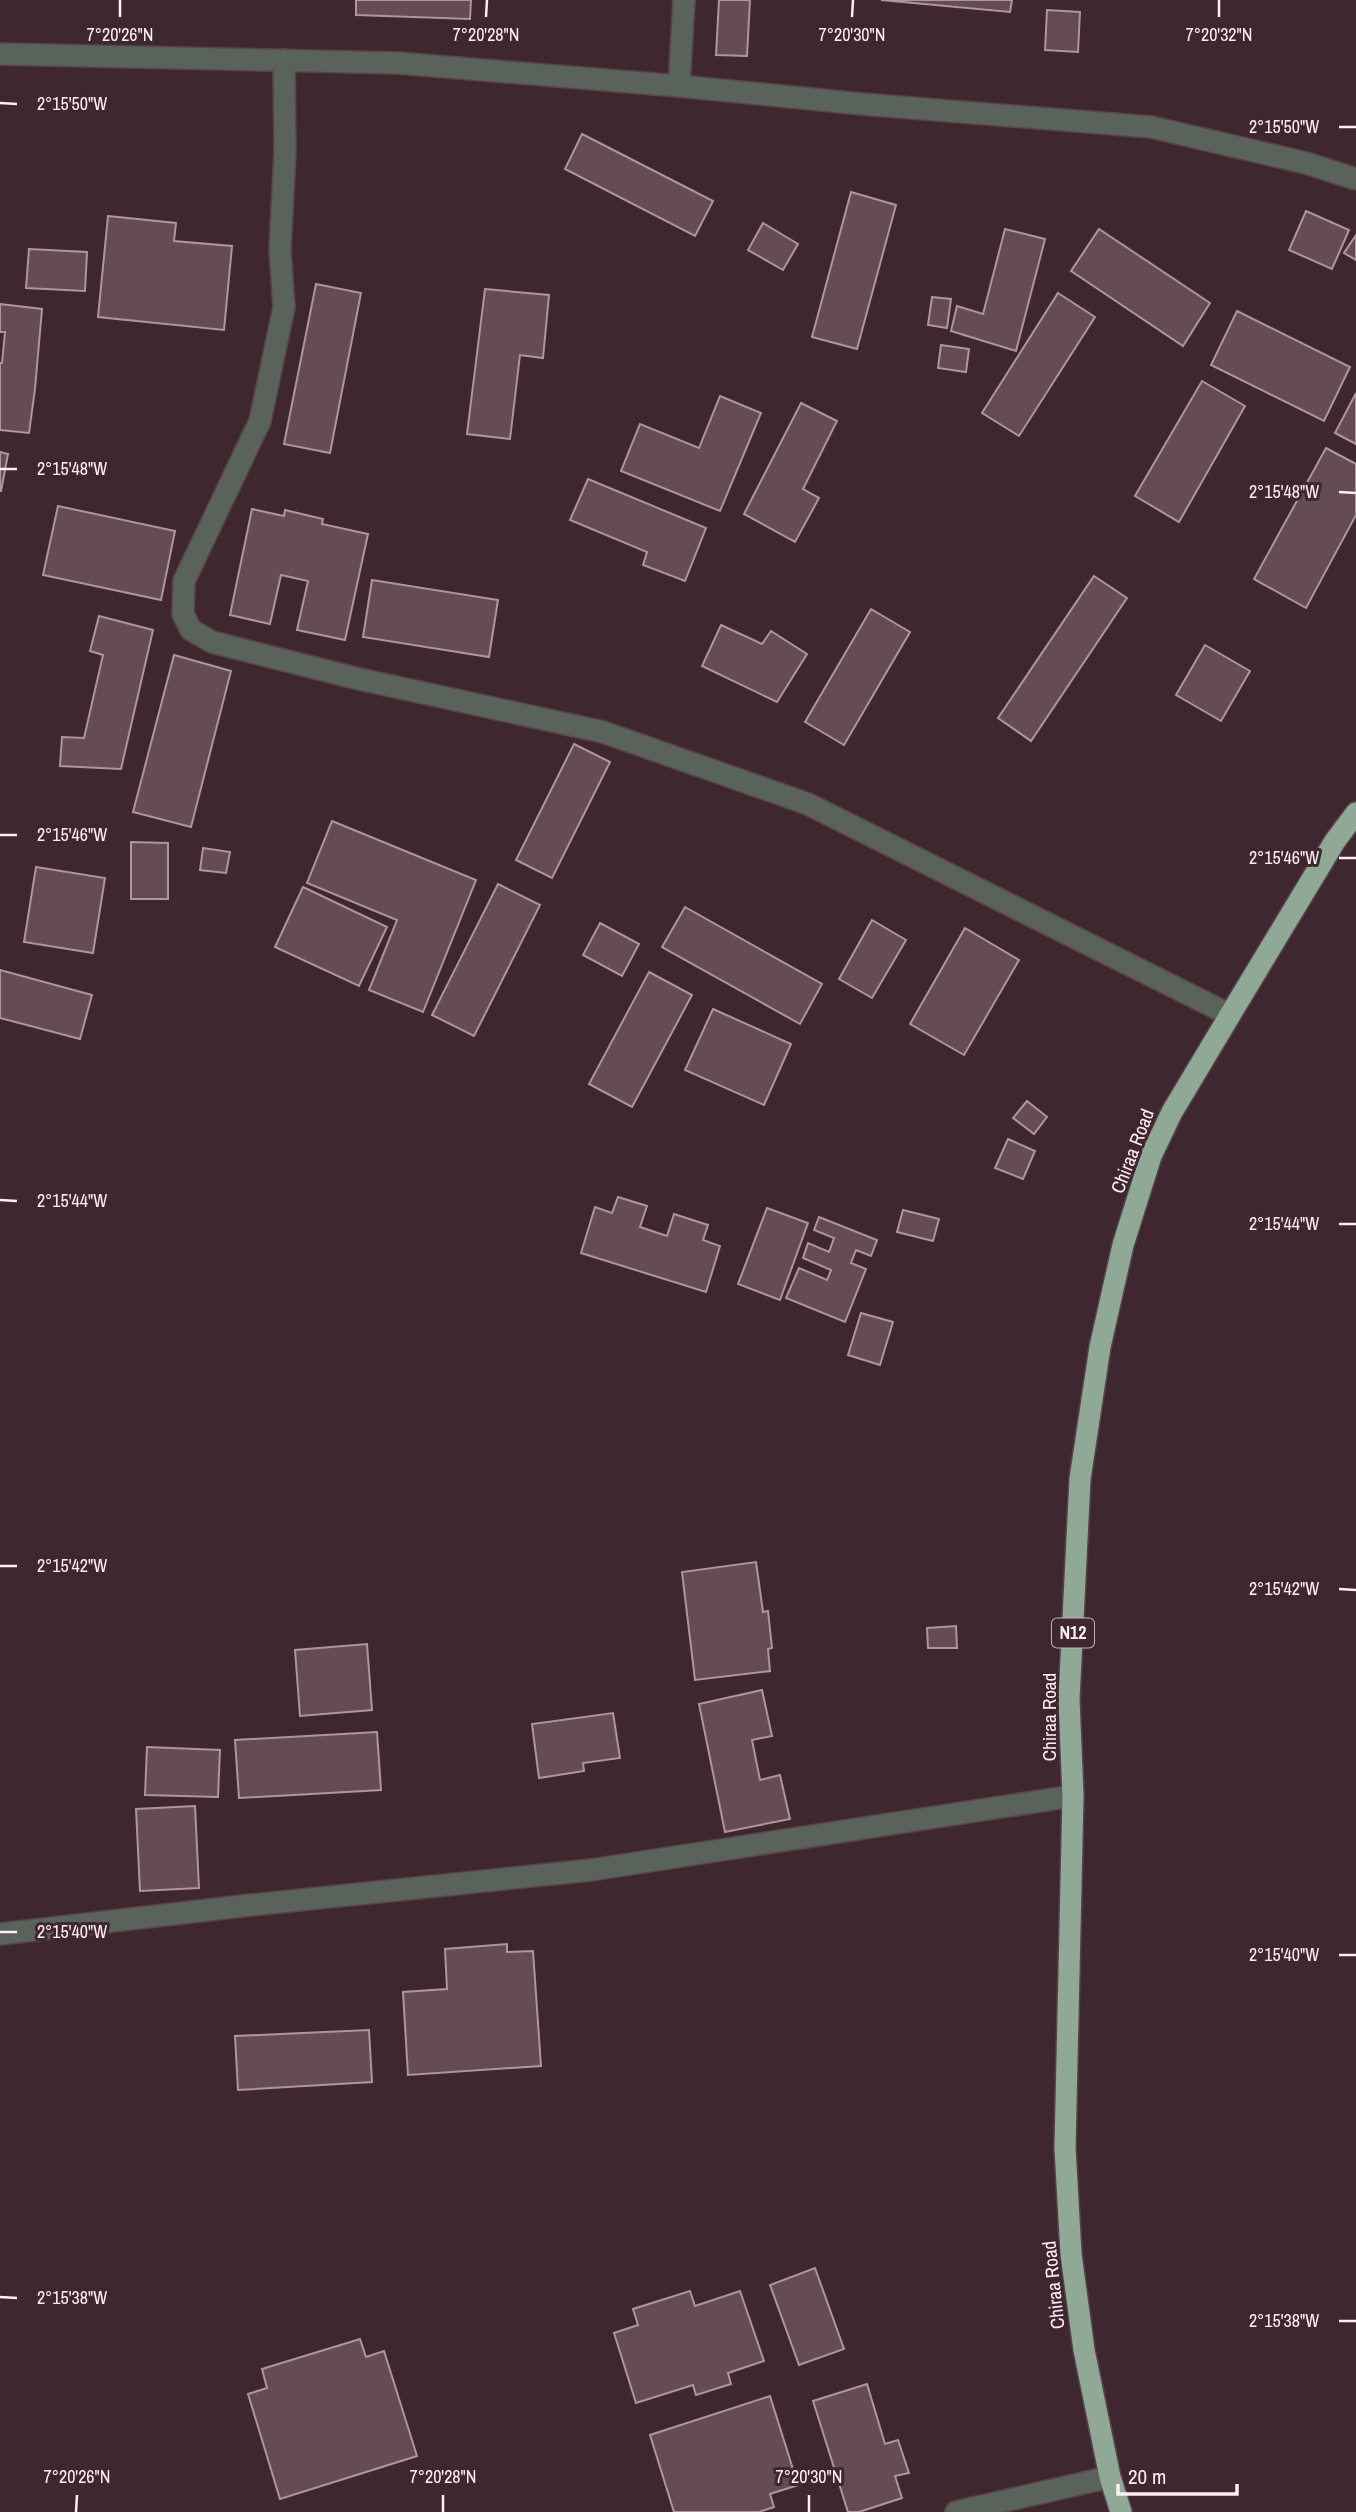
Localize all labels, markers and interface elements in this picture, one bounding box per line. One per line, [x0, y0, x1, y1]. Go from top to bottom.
text: 7°20'26"N [87, 22, 153, 47]
text: 7°20'28"N [453, 22, 519, 47]
text: 7°20'30"N [819, 22, 885, 47]
text: 7°20'32"N [1186, 22, 1252, 47]
text: 2°15'50"W [37, 91, 107, 116]
text: 2°15'50"W [1249, 114, 1319, 139]
text: 2°15'48"W [37, 456, 107, 481]
text: 2°15'48"W [1249, 479, 1319, 504]
text: 2°15'46"W [37, 822, 107, 847]
text: 2°15'46"W [1249, 845, 1319, 870]
street label: Chiraa Road [1104, 1105, 1160, 1197]
text: 2°15'44"W [37, 1188, 107, 1213]
text: 2°15'44"W [1249, 1211, 1319, 1236]
text: 2°15'42"W [37, 1553, 107, 1578]
text: 2°15'42"W [1249, 1576, 1319, 1601]
road number: N12 [1052, 1618, 1094, 1648]
street label: Chiraa Road [1036, 1673, 1062, 1761]
text: 2°15'40"W [37, 1919, 107, 1944]
text: 2°15'40"W [1249, 1942, 1319, 1967]
street label: Chiraa Road [1035, 2240, 1071, 2330]
text: 2°15'38"W [37, 2285, 107, 2310]
text: 2°15'38"W [1249, 2308, 1319, 2333]
scale bar [1118, 2452, 1237, 2496]
text: 20 m [1128, 2462, 1166, 2491]
text: 7°20'26"N [44, 2464, 110, 2489]
text: 7°20'28"N [410, 2464, 476, 2489]
text: 7°20'30"N [776, 2464, 842, 2489]

